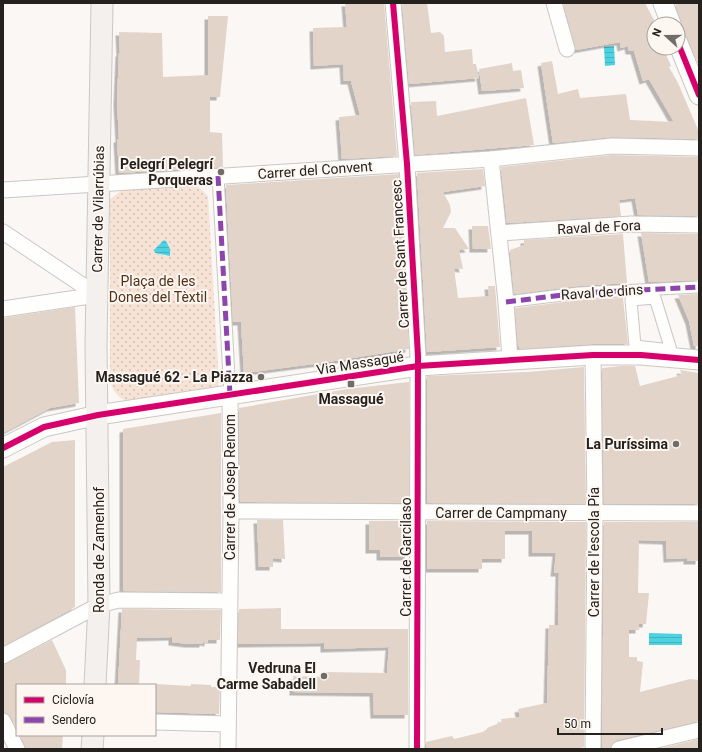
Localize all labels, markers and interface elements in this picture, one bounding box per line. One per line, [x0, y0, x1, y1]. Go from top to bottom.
north arrow [646, 16, 686, 56]
text: N [650, 26, 665, 39]
street label: Carrer de Vilarrúbias [89, 145, 107, 273]
place label: Pelegrí Pelegrí Porqueras [120, 156, 214, 188]
street label: Carrer del Convent [257, 158, 373, 182]
marker: Pelegrí Pelegrí Porqueras [216, 167, 226, 177]
street label: Carrer de Sant Francesc [388, 179, 412, 329]
street label: Raval de Fora [557, 217, 641, 237]
park label: Plaça de les Dones del Tèxtil [109, 273, 207, 305]
street label: Raval de dins [560, 281, 644, 303]
street label: Via Massagué [315, 348, 405, 378]
place label: Massagué 62 - La Piazza [95, 369, 253, 385]
marker: Massagué 62 - La Piazza [256, 372, 266, 382]
marker: Massagué [346, 379, 356, 389]
place label: Massagué [318, 391, 384, 407]
street label: Carrer de Josep Renom [222, 414, 238, 560]
place label: La Puríssima [586, 436, 668, 452]
marker: La Puríssima [671, 439, 681, 449]
street label: Ronda de Zamenhof [91, 487, 107, 613]
street label: Carrer de l'escola Pía [586, 487, 602, 617]
street label: Carrer de Garcilaso [398, 497, 414, 617]
street label: Carrer de Campmany [435, 505, 567, 521]
place label: Vedruna El Carme Sabadell [217, 660, 316, 692]
marker: Vedruna El Carme Sabadell [319, 671, 329, 681]
legend [16, 684, 156, 736]
text: Ciclovía [52, 693, 94, 707]
scale bar [558, 710, 662, 736]
text: Sendero [52, 713, 96, 727]
text: 50 m [564, 717, 591, 731]

